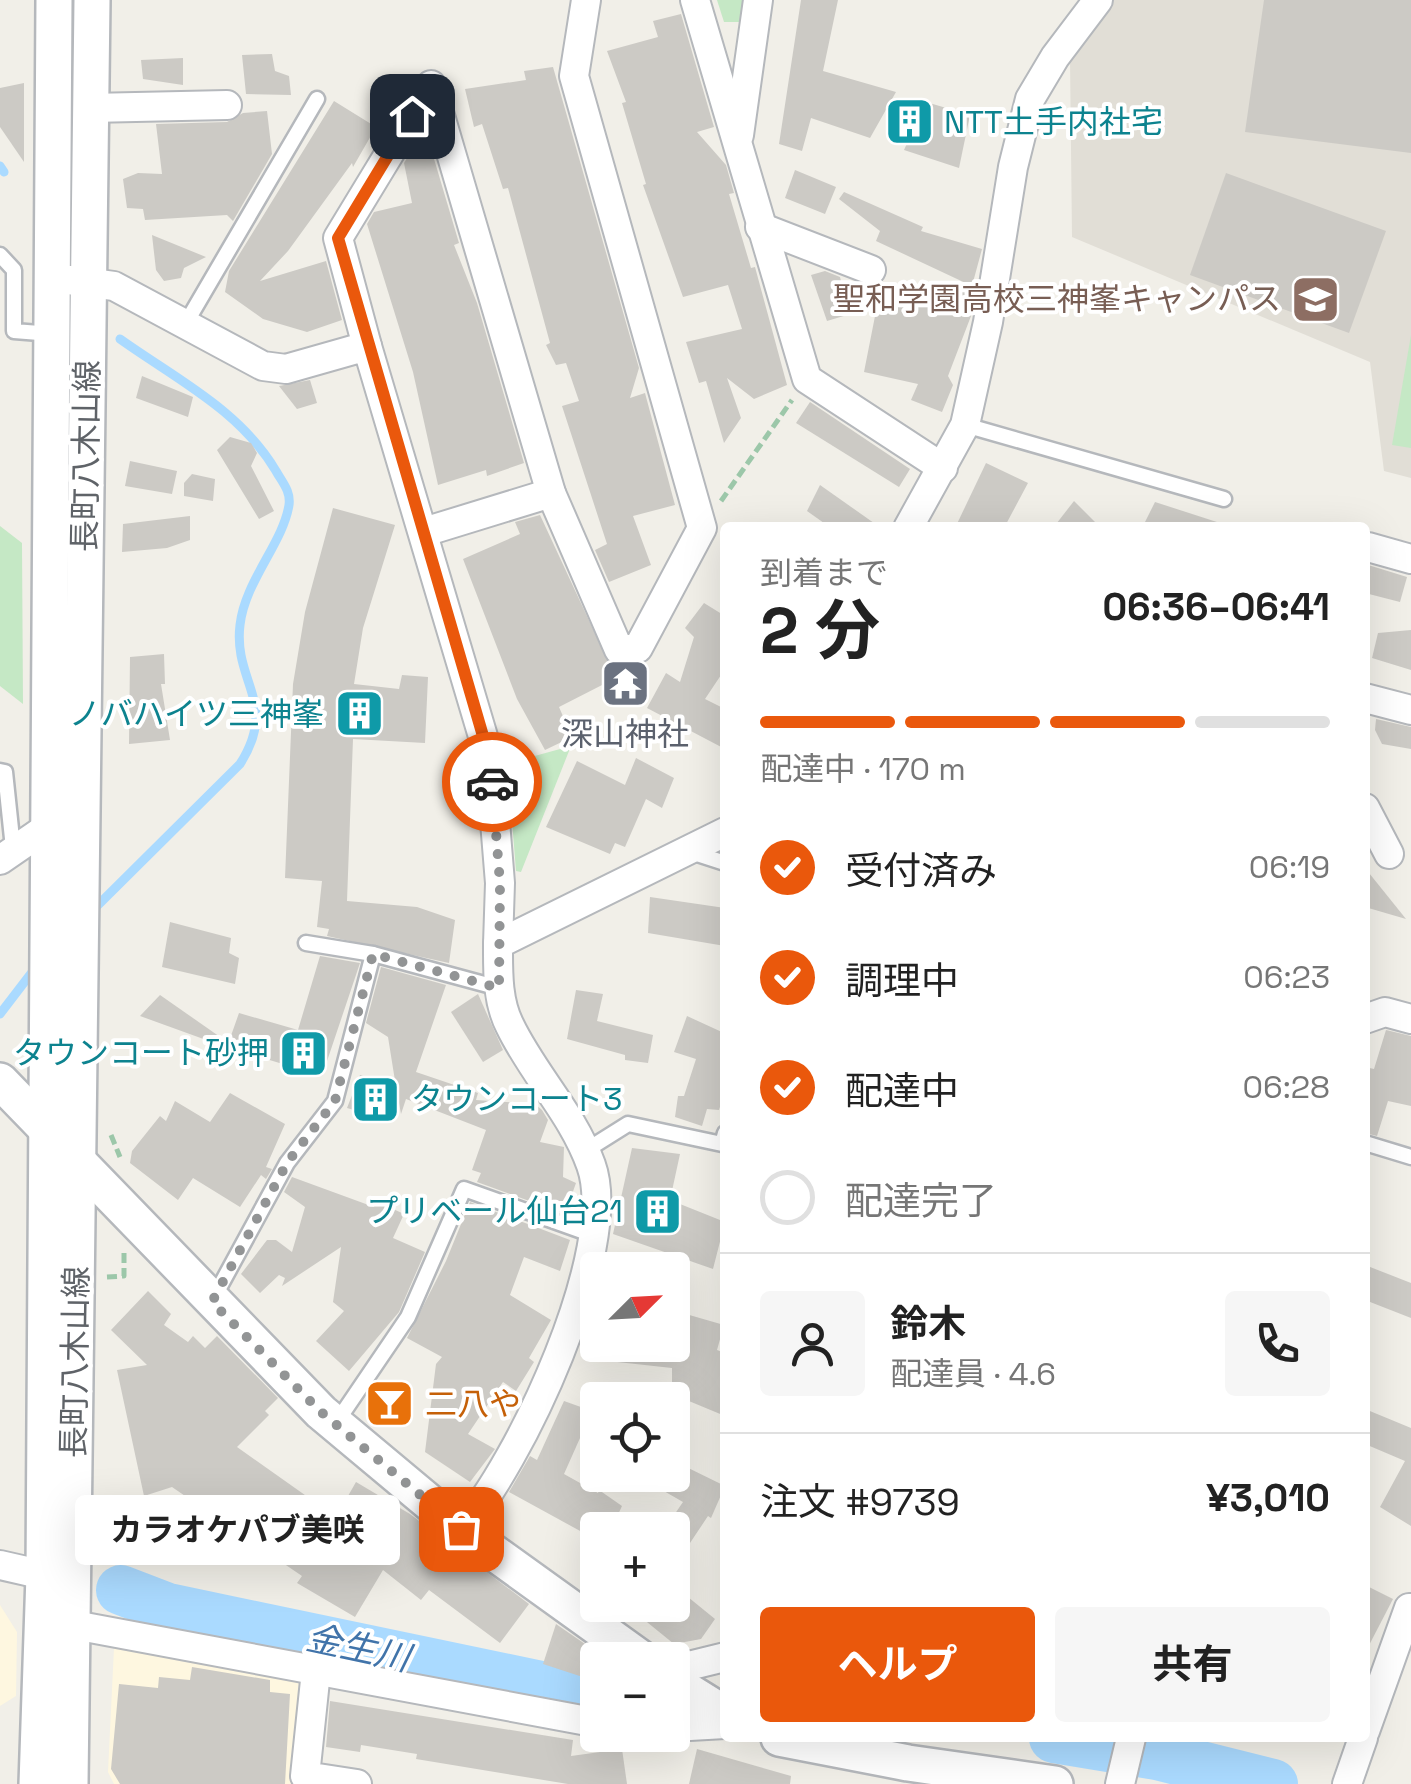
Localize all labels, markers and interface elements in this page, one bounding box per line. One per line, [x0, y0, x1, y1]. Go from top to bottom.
pin [370, 74, 455, 159]
icon: home [385, 89, 440, 144]
building icon: NTT土手内社宅 [883, 96, 935, 148]
place label: NTT土手内社宅 [944, 102, 1163, 142]
school or university icon: 聖和学園高校三神峯キャンパス [1290, 273, 1342, 325]
place label: 聖和学園高校三神峯キャンパス [833, 279, 1281, 319]
street label: 長町八木山線 [64, 360, 108, 552]
text: 到着まで [760, 553, 888, 593]
text: 06:36–06:41 [1102, 583, 1330, 631]
text: 2 分 [760, 589, 880, 672]
temple icon: 深山神社 [599, 658, 651, 710]
building icon: ノバハイツ三神峯 [333, 688, 385, 740]
place label: ノバハイツ三神峯 [69, 694, 324, 734]
place label: 深山神社 [561, 714, 689, 754]
courier [442, 732, 542, 832]
text: 配達中 · 170 m [760, 749, 966, 789]
icon: car [465, 755, 520, 810]
icon: check [760, 840, 815, 895]
text: 受付済み [845, 847, 997, 895]
text: 06:19 [1249, 847, 1330, 887]
icon: check [760, 950, 815, 1005]
text: 調理中 [845, 957, 959, 1005]
text: 06:23 [1243, 957, 1330, 997]
building icon: タウンコート砂押 [278, 1027, 330, 1079]
place label: タウンコート砂押 [13, 1033, 269, 1073]
icon: check [760, 1060, 815, 1115]
text: 配達中 [845, 1067, 959, 1115]
text: 06:28 [1243, 1067, 1330, 1107]
building icon: タウンコート3 [350, 1073, 402, 1125]
place label: タウンコート3 [411, 1079, 622, 1119]
text: 配達完了 [845, 1177, 997, 1225]
building icon: プリベール仙台21 [632, 1185, 684, 1237]
place label: プリベール仙台21 [366, 1191, 623, 1231]
north arrow [580, 1252, 690, 1362]
map controls [580, 1252, 690, 1752]
street label: 長町八木山線 [53, 1266, 97, 1458]
button: person [760, 1291, 865, 1396]
button: phone [1225, 1291, 1330, 1396]
text: 鈴木 [890, 1300, 966, 1348]
text: 配達員 · 4.6 [890, 1354, 1056, 1394]
bar icon: 二八や [364, 1378, 416, 1430]
button: locate [580, 1382, 690, 1492]
place label: 二八や [425, 1384, 521, 1424]
text: ¥3,010 [1206, 1474, 1330, 1522]
text: 注文 #9739 [760, 1478, 960, 1526]
pin [419, 1487, 504, 1572]
callout: カラオケパブ美咲 [76, 1494, 401, 1564]
icon: bag [434, 1502, 489, 1557]
text: カラオケパブ美咲 [110, 1510, 365, 1550]
button: + [580, 1512, 690, 1622]
button: ヘルプ [760, 1607, 1035, 1722]
button: 共有 [1055, 1607, 1330, 1722]
water label: 金生川 [302, 1616, 418, 1681]
button: − [580, 1642, 690, 1752]

